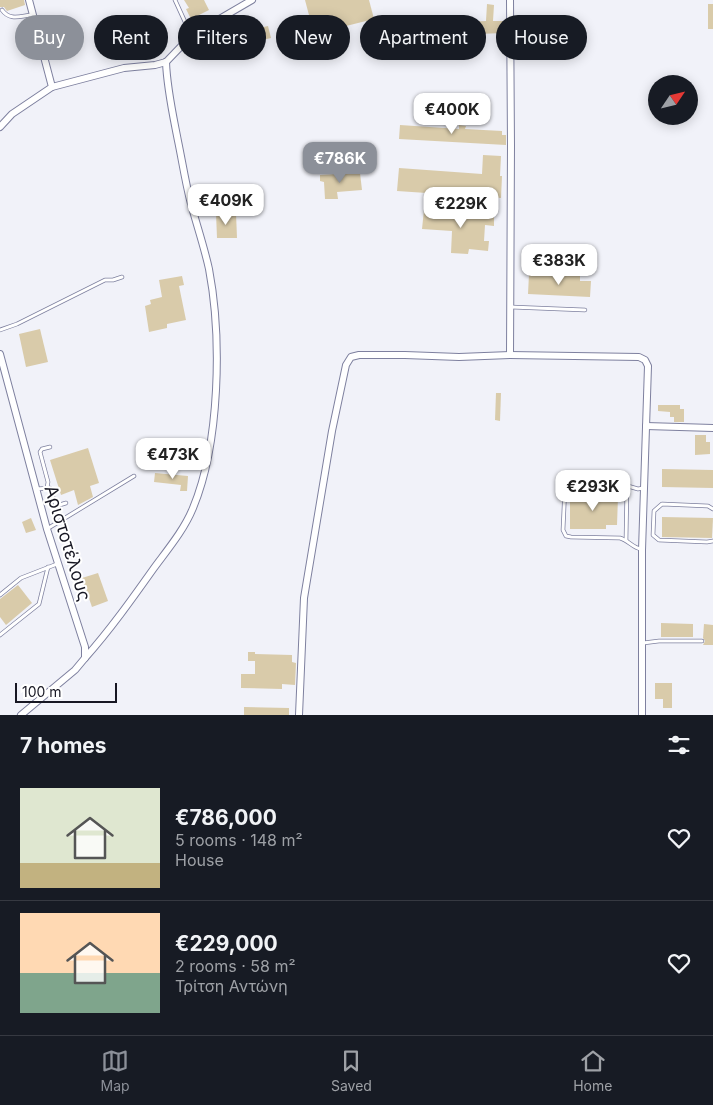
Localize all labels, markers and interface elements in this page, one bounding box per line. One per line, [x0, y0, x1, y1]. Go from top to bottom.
chip: Buy [15, 15, 84, 60]
chip: Rent [94, 15, 168, 60]
chip: Filters [178, 15, 266, 60]
chip: New [276, 15, 350, 60]
chip: Apartment [360, 15, 486, 60]
chip: House [496, 15, 587, 60]
north arrow [648, 75, 698, 125]
map controls [648, 75, 698, 125]
pin: €400K [417, 92, 487, 135]
text: €400K [425, 99, 479, 119]
pin: €786K [305, 142, 375, 184]
text: €786K [314, 148, 366, 168]
pin: €409K [191, 184, 261, 226]
pin: €229K [426, 186, 496, 229]
text: €409K [199, 190, 253, 210]
text: €229K [434, 193, 488, 213]
pin: €383K [524, 244, 594, 286]
text: €383K [532, 250, 586, 270]
pin: €473K [138, 438, 208, 480]
text: €473K [147, 444, 199, 464]
pin: €293K [558, 470, 628, 512]
text: €293K [566, 476, 620, 496]
street label: Αριστοτέλους [40, 483, 96, 603]
scale bar [15, 680, 118, 703]
text: 100 m [22, 683, 62, 700]
icon: filters [665, 731, 693, 759]
text: 7 homes [20, 733, 107, 758]
text: €786,000 [175, 805, 277, 830]
icon: home [60, 808, 120, 868]
icon: heart [665, 824, 693, 852]
text: 5 rooms · 148 m² [175, 830, 303, 850]
text: House [175, 850, 224, 870]
text: €229,000 [175, 931, 278, 956]
icon: home [60, 933, 120, 993]
icon: heart [665, 949, 693, 977]
text: 2 rooms · 58 m² [175, 956, 295, 976]
text: Τρίτση Αντώνη [175, 976, 288, 996]
tab: Map [101, 1047, 130, 1094]
tab: Saved [331, 1047, 372, 1094]
tab: Home [573, 1047, 612, 1094]

